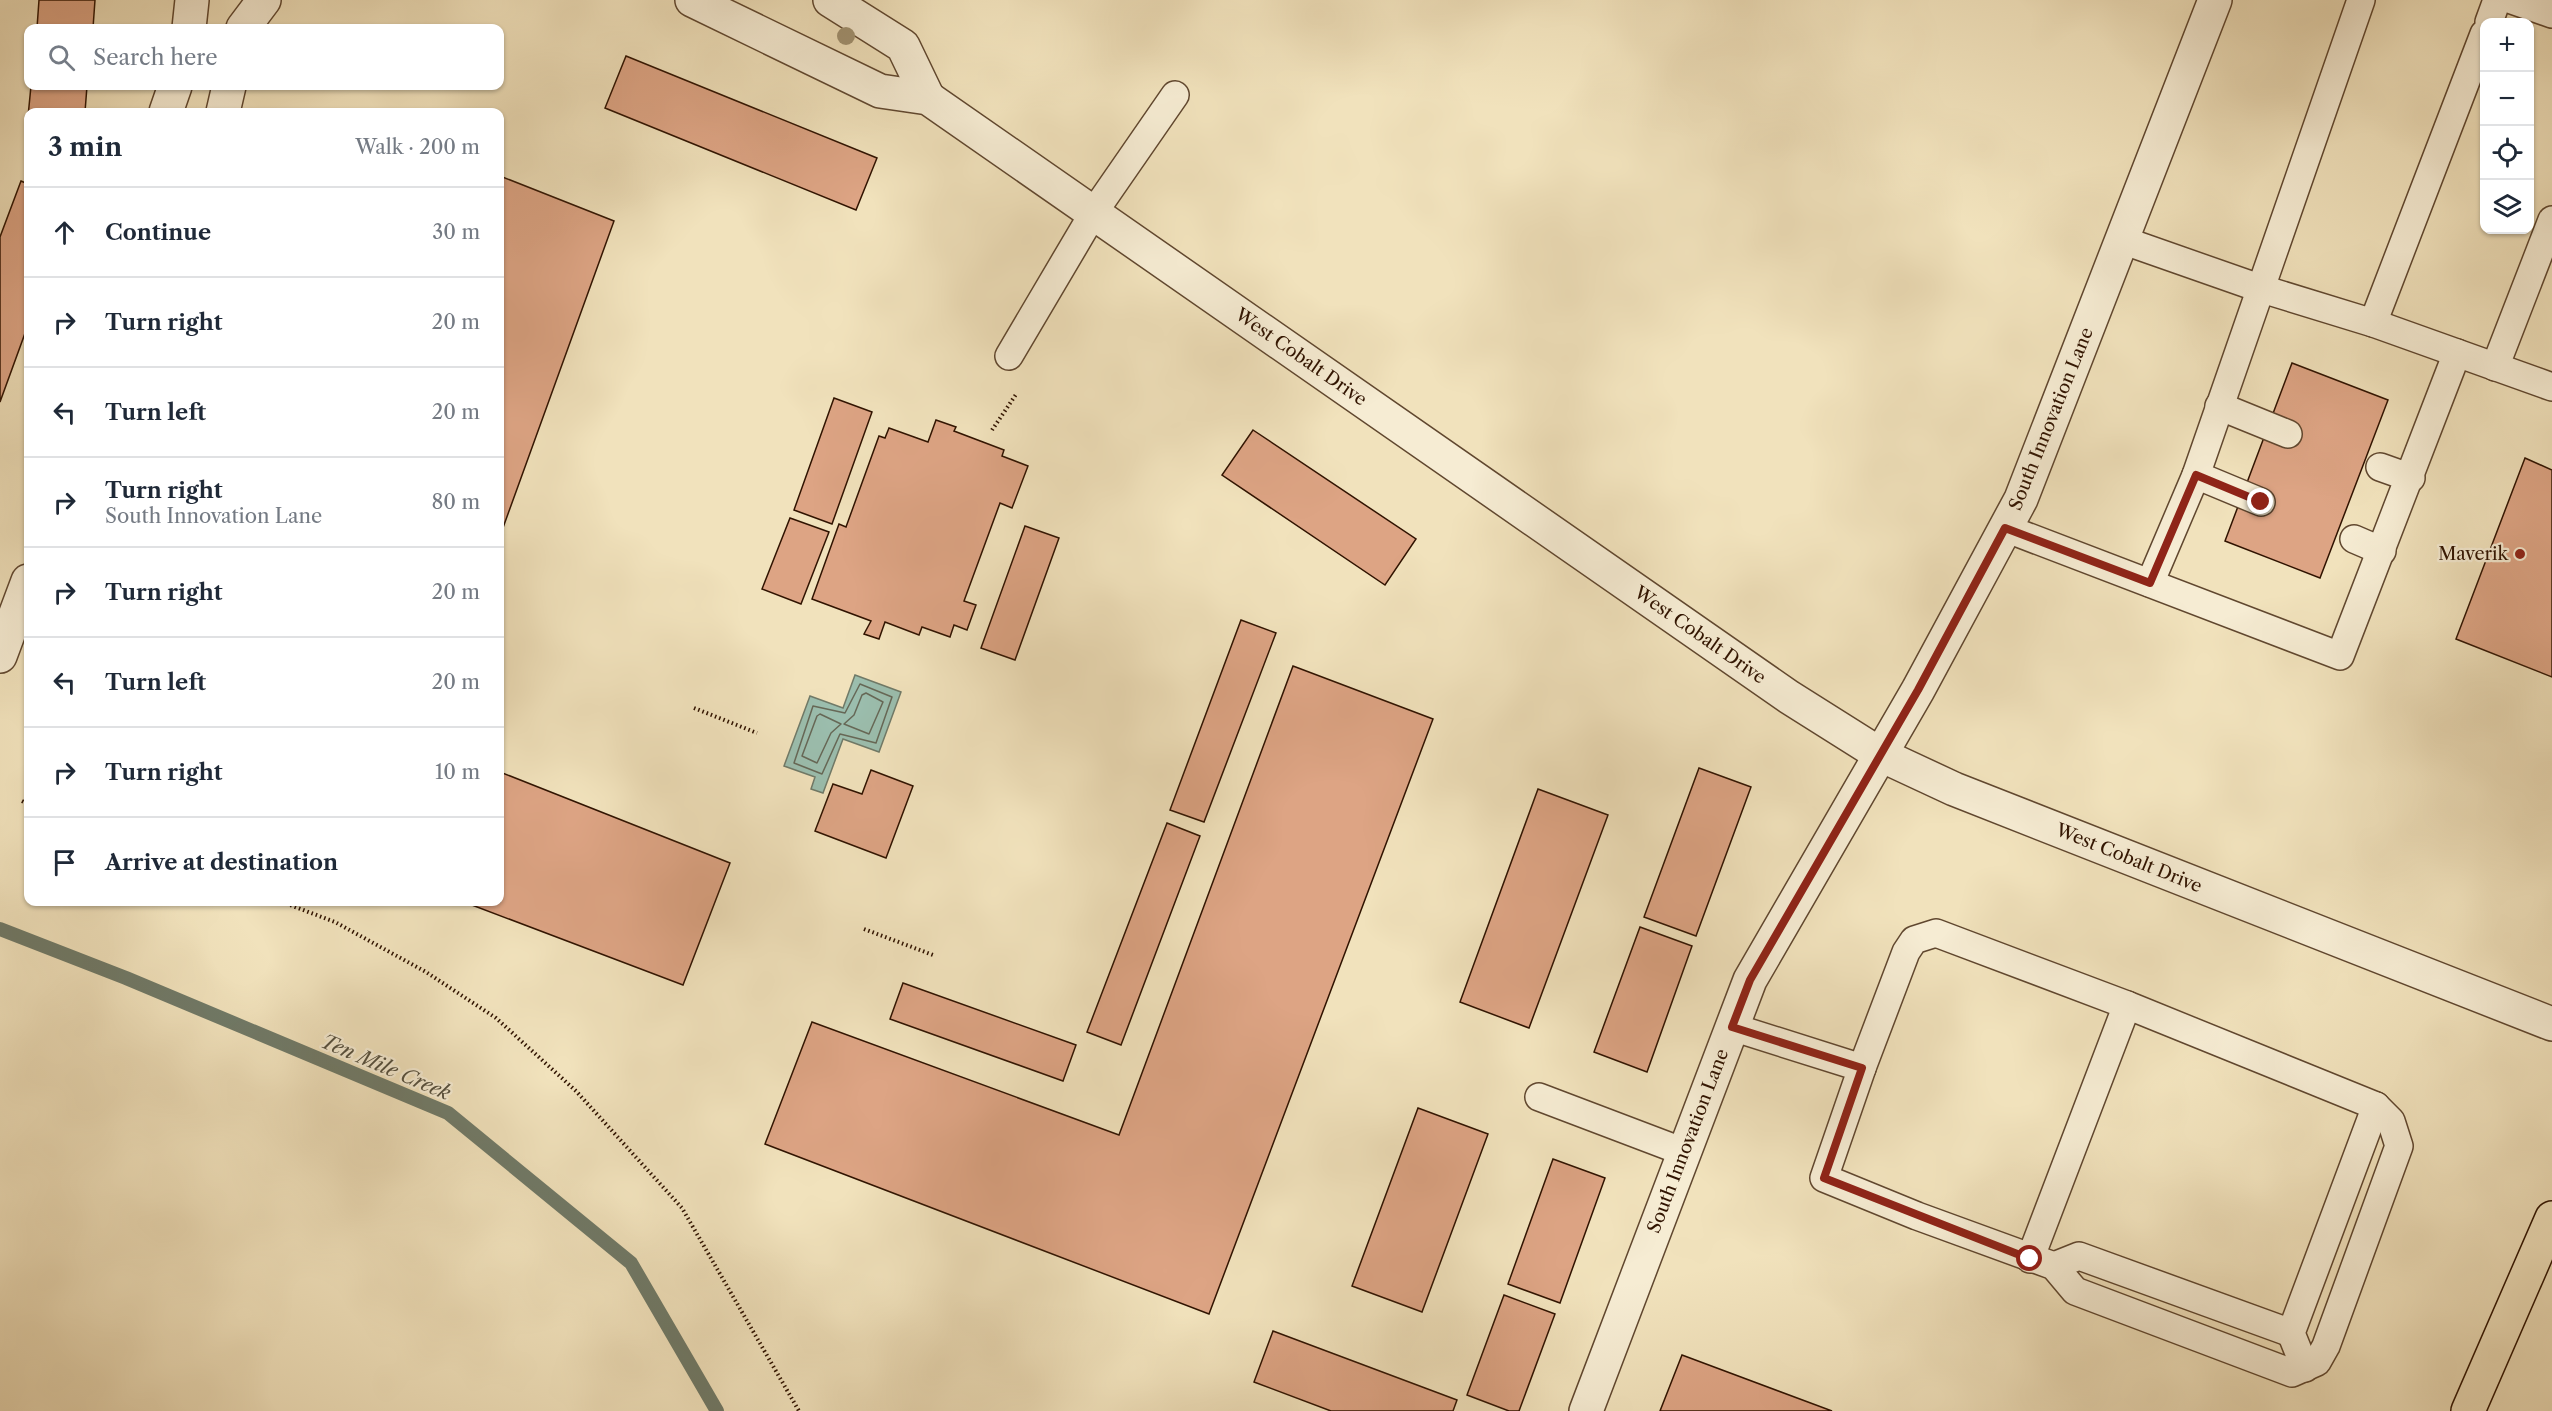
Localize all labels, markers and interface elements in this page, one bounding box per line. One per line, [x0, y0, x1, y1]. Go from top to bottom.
map controls [2480, 18, 2534, 234]
button: + [2480, 18, 2534, 72]
search box [24, 24, 504, 90]
icon: search [45, 41, 78, 74]
text: Search here [93, 44, 218, 71]
button: − [2480, 72, 2534, 126]
button: locate [2480, 126, 2534, 180]
text: 3 min [48, 131, 122, 163]
text: Walk · 200 m [355, 135, 480, 159]
button: layers [2480, 180, 2534, 234]
icon: ahead [48, 216, 81, 249]
text: Continue [105, 219, 211, 246]
text: 30 m [432, 220, 480, 244]
street label: West Cobalt Drive [1230, 303, 1371, 411]
icon: right [48, 306, 81, 339]
text: Turn right [105, 309, 223, 336]
text: 20 m [432, 310, 480, 334]
street label: South Innovation Lane [2004, 324, 2098, 514]
icon: left [48, 396, 81, 429]
text: Turn left [105, 399, 206, 426]
text: 20 m [432, 400, 480, 424]
text: Turn right [105, 477, 223, 504]
icon: right [48, 486, 81, 519]
route end [2247, 488, 2273, 514]
text: 80 m [432, 490, 480, 514]
text: South Innovation Lane [105, 504, 322, 528]
place label: Maverik [2438, 543, 2510, 565]
marker: Maverik [2513, 547, 2527, 561]
icon: right [48, 576, 81, 609]
text: Turn right [105, 579, 223, 606]
text: 20 m [432, 580, 480, 604]
street label: West Cobalt Drive [1629, 581, 1770, 689]
icon: left [48, 666, 81, 699]
text: Turn left [105, 669, 206, 696]
text: 20 m [432, 670, 480, 694]
icon: right [48, 756, 81, 789]
text: Turn right [105, 759, 223, 786]
text: 10 m [435, 760, 480, 784]
street label: West Cobalt Drive [2052, 818, 2205, 897]
icon: arrive [48, 846, 81, 879]
text: Arrive at destination [105, 849, 338, 876]
water label: Ten Mile Creek [318, 1029, 455, 1105]
street label: South Innovation Lane [1643, 1046, 1733, 1236]
route start [2016, 1245, 2042, 1271]

